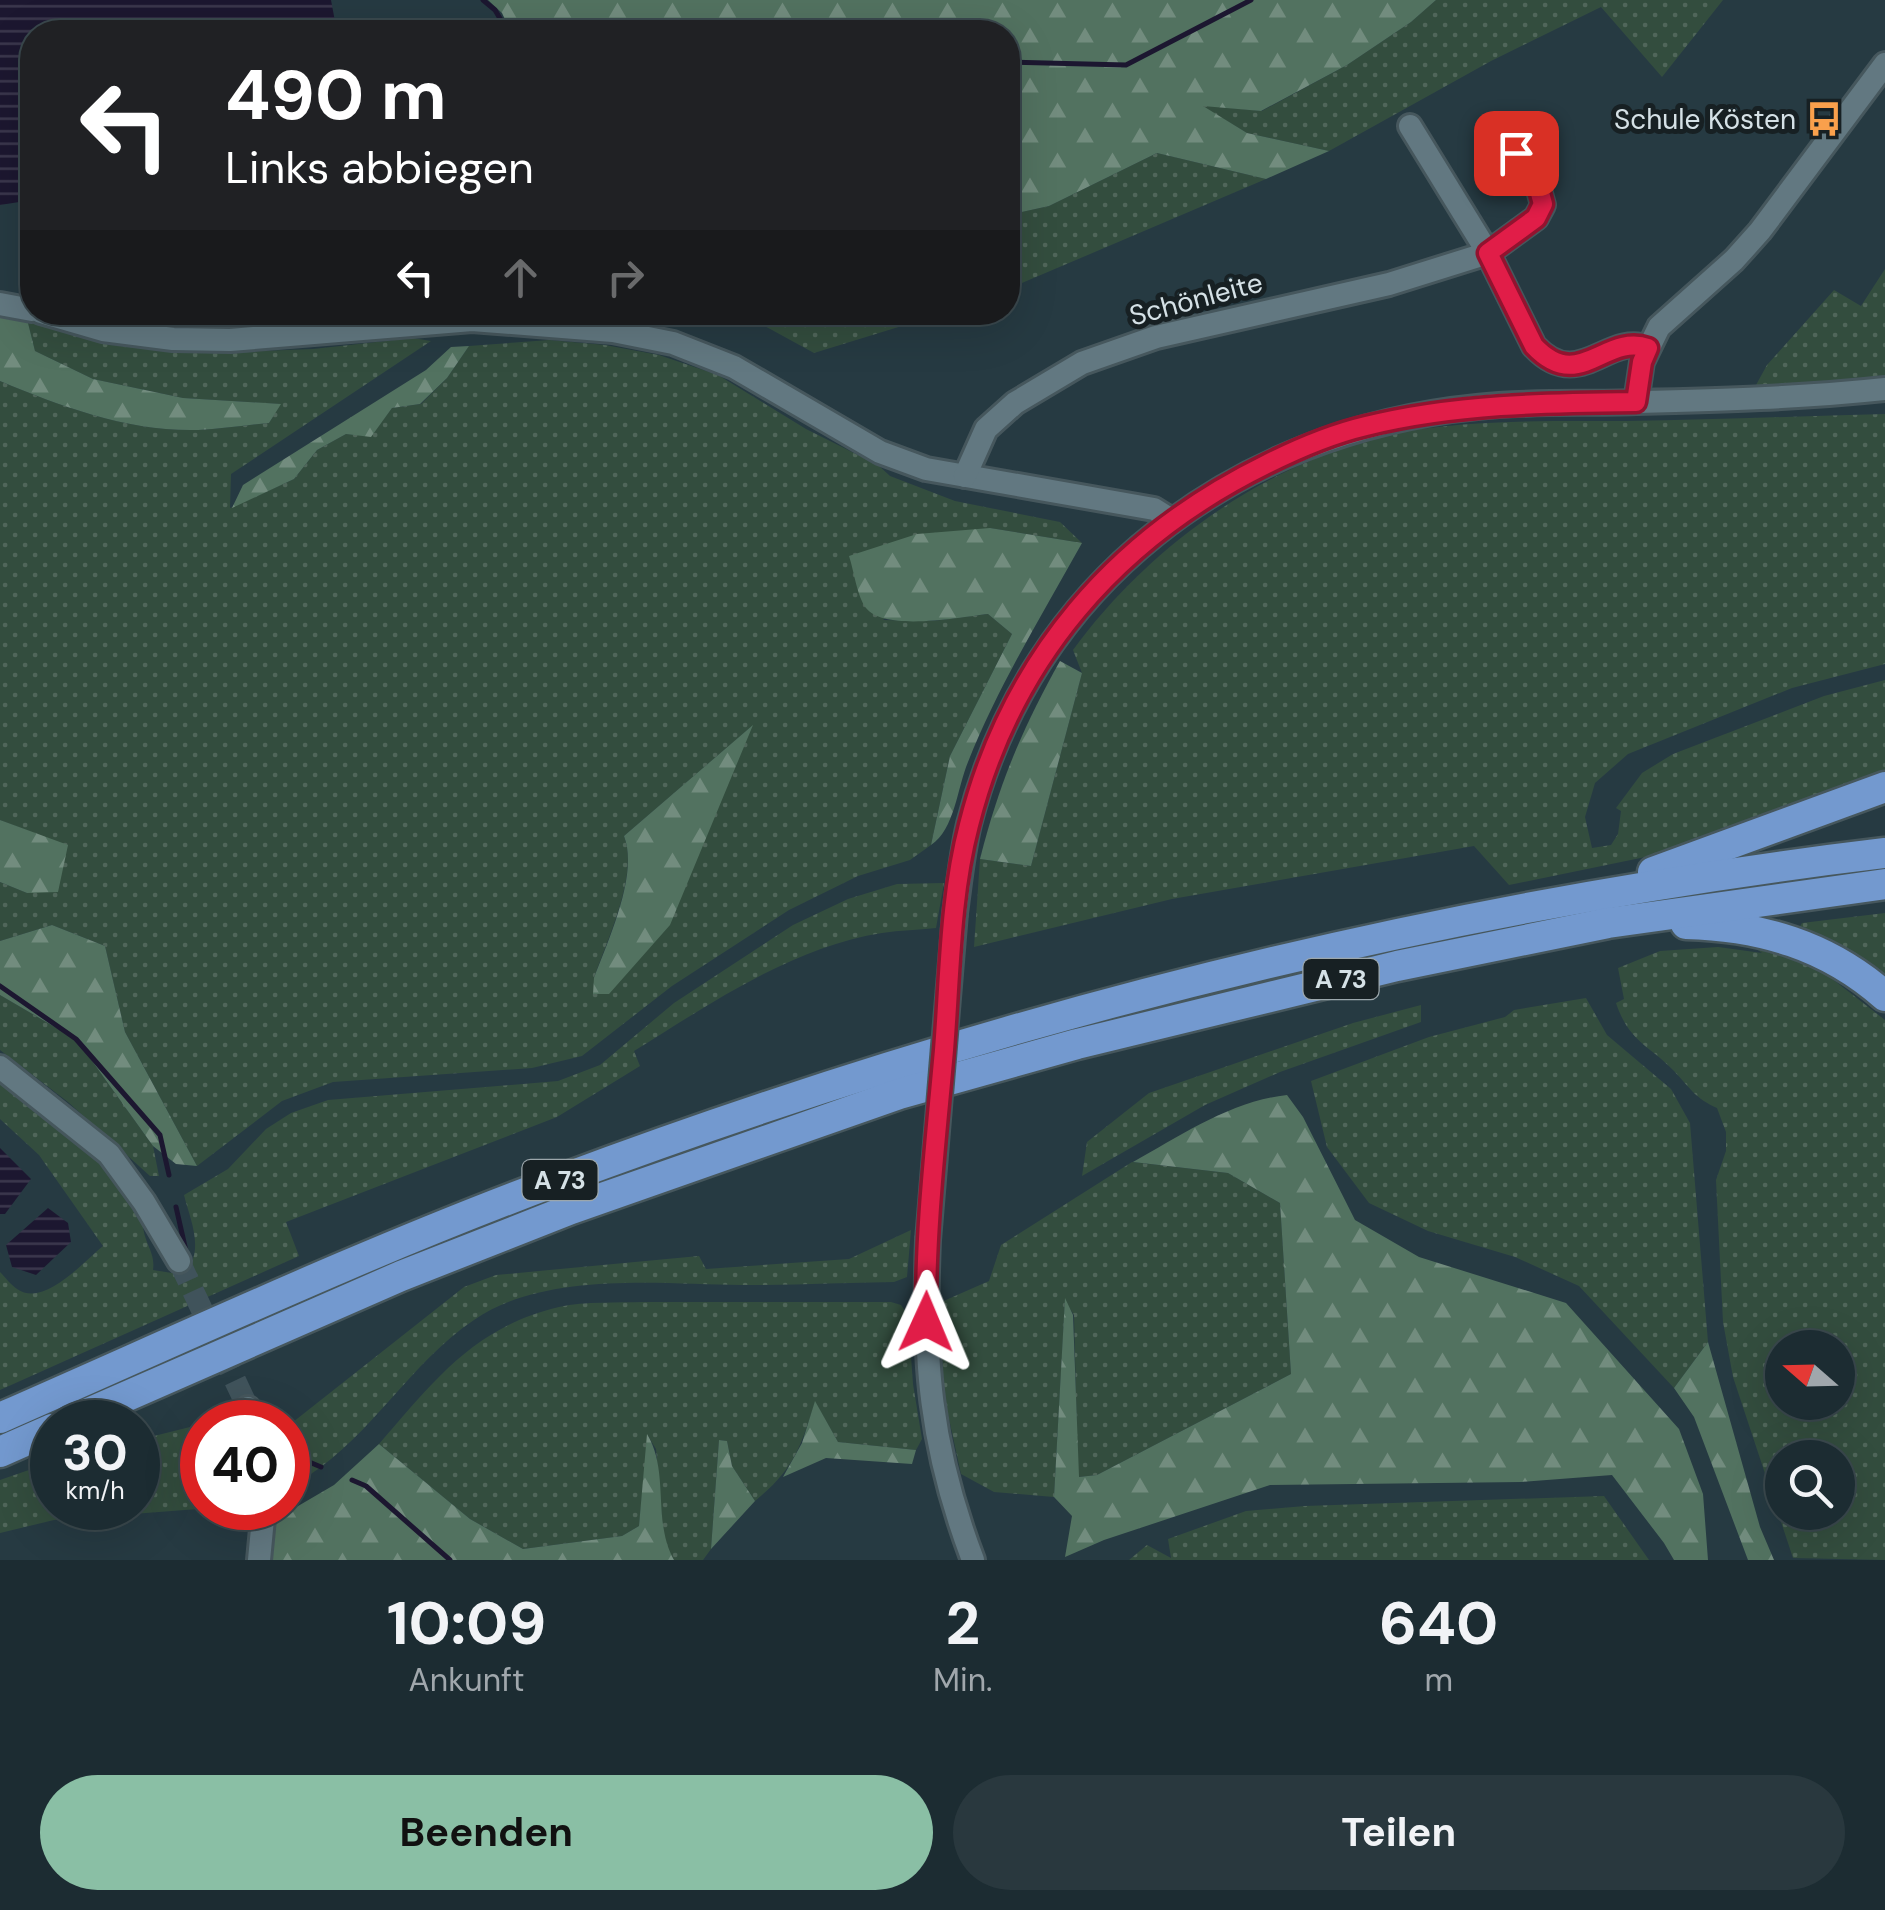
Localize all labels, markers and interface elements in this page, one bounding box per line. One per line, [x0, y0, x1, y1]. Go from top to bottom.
text: 490 m [225, 50, 447, 141]
icon: left [60, 60, 190, 190]
bus stop icon: Schule Kösten [1805, 100, 1843, 138]
place label: Schule Kösten [1614, 101, 1796, 138]
pin [1474, 111, 1559, 196]
icon: arrive [1489, 126, 1544, 181]
text: Links abbiegen [225, 138, 534, 197]
icon: left [388, 250, 443, 305]
icon: ahead [493, 250, 548, 305]
icon: right [598, 250, 653, 305]
street label: Schönleite [1125, 263, 1267, 335]
road number: A 73 [1304, 959, 1378, 999]
road number: A 73 [522, 1160, 598, 1200]
position arrow [874, 1270, 978, 1374]
north arrow [1765, 1330, 1855, 1420]
map controls [1765, 1330, 1855, 1530]
speed limit sign: 40 [180, 1400, 310, 1530]
text: 30 [62, 1420, 128, 1486]
button: search [1765, 1440, 1855, 1530]
text: km/h [65, 1474, 125, 1507]
text: 10:09 [387, 1584, 546, 1663]
text: 2 [945, 1584, 980, 1663]
text: 640 [1379, 1584, 1498, 1663]
text: Ankunft [409, 1659, 524, 1701]
text: Min. [933, 1659, 992, 1701]
text: m [1424, 1659, 1453, 1701]
button: Beenden [40, 1775, 933, 1890]
button: Teilen [953, 1775, 1845, 1890]

